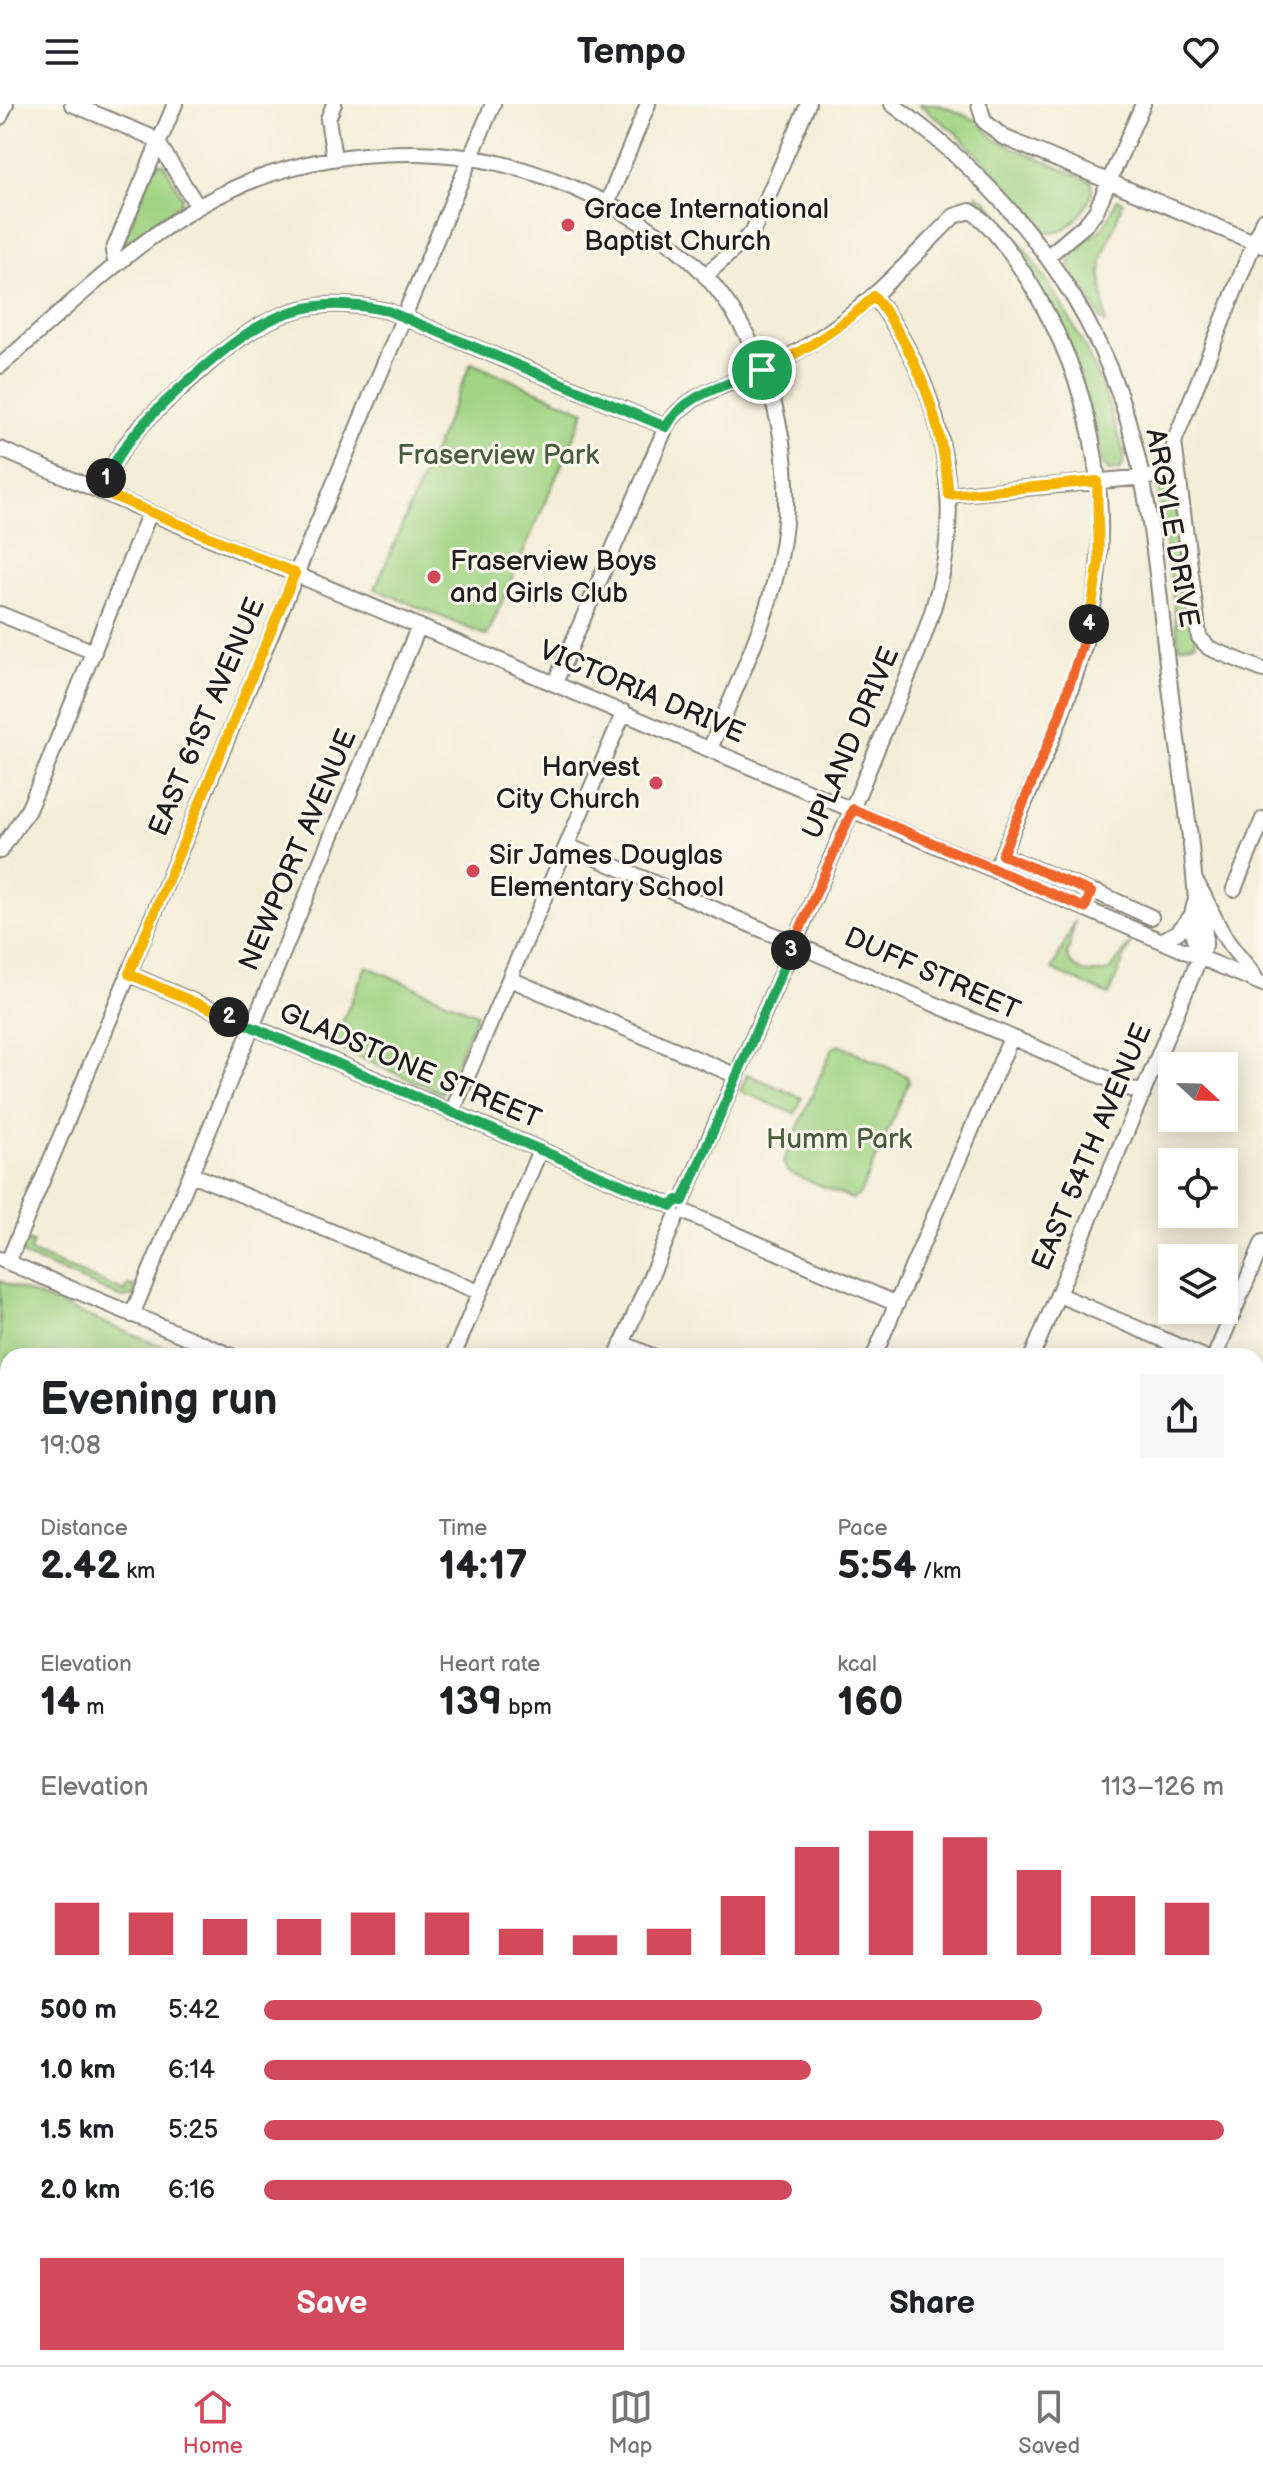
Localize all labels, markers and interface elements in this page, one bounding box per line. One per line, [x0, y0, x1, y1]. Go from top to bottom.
icon: menu [40, 30, 84, 74]
icon: heart [1179, 30, 1223, 74]
text: Tempo [577, 31, 686, 74]
place label: Grace International Baptist Church [584, 193, 829, 258]
marker: Grace International Baptist Church [559, 216, 577, 234]
pin [728, 336, 796, 404]
icon: arrive [740, 348, 784, 392]
street label: ARGYLE DRIVE [1138, 426, 1206, 630]
park label: Fraserview Park [397, 439, 599, 472]
pin: 1 [86, 458, 126, 498]
text: 1 [101, 464, 111, 491]
place label: Fraserview Boys and Girls Club [450, 545, 657, 610]
marker: Fraserview Boys and Girls Club [425, 568, 443, 586]
street label: EAST 61ST AVENUE [142, 593, 272, 841]
pin: 4 [1069, 604, 1109, 644]
text: 4 [1083, 610, 1095, 637]
street label: VICTORIA DRIVE [534, 634, 750, 750]
street label: UPLAND DRIVE [796, 642, 906, 844]
street label: NEWPORT AVENUE [232, 724, 364, 976]
place label: Harvest City Church [496, 751, 640, 816]
marker: Harvest City Church [647, 774, 665, 792]
place label: Sir James Douglas Elementary School [489, 839, 724, 904]
marker: Sir James Douglas Elementary School [464, 862, 482, 880]
street label: DUFF STREET [839, 921, 1025, 1027]
pin: 3 [771, 930, 811, 970]
text: 3 [785, 936, 797, 963]
street label: GLADSTONE STREET [274, 996, 546, 1136]
pin: 2 [209, 997, 249, 1037]
text: 2 [222, 1003, 236, 1030]
street label: EAST 54TH AVENUE [1025, 1019, 1159, 1275]
north arrow [1158, 1052, 1238, 1132]
map controls [1158, 1052, 1238, 1324]
park label: Humm Park [766, 1123, 912, 1156]
button: locate [1158, 1148, 1238, 1228]
button: layers [1158, 1244, 1238, 1324]
text: Evening run [40, 1374, 277, 1427]
button: share [1140, 1374, 1224, 1458]
text: 19:08 [40, 1431, 101, 1462]
text: Distance [40, 1515, 128, 1542]
text: Time [439, 1515, 487, 1542]
text: Pace [837, 1515, 888, 1542]
text: 2.42 [40, 1542, 120, 1590]
text: 14:17 [439, 1542, 528, 1590]
text: 5:54 [837, 1542, 917, 1590]
text: km [120, 1558, 155, 1585]
text: /km [917, 1558, 962, 1585]
text: Elevation [40, 1651, 132, 1678]
text: Heart rate [439, 1651, 540, 1678]
text: kcal [837, 1651, 877, 1678]
text: 14 [40, 1678, 80, 1726]
text: 139 [439, 1678, 502, 1726]
text: 160 [837, 1678, 903, 1726]
text: m [80, 1694, 105, 1721]
text: bpm [502, 1694, 552, 1721]
text: Elevation [40, 1772, 148, 1803]
text: 113–126 m [1101, 1772, 1224, 1803]
text: 500 m [40, 1995, 117, 2026]
text: 5:42 [168, 1995, 219, 2026]
text: 1.0 km [40, 2055, 116, 2086]
text: 6:14 [168, 2055, 215, 2086]
text: 1.5 km [40, 2115, 115, 2146]
text: 5:25 [168, 2115, 218, 2146]
text: 2.0 km [40, 2175, 120, 2206]
text: 6:16 [168, 2175, 215, 2206]
button: Save [40, 2258, 624, 2350]
button: Share [640, 2258, 1224, 2350]
tab: Home [183, 2385, 243, 2460]
tab: Map [608, 2385, 653, 2460]
tab: Saved [1018, 2385, 1080, 2460]

